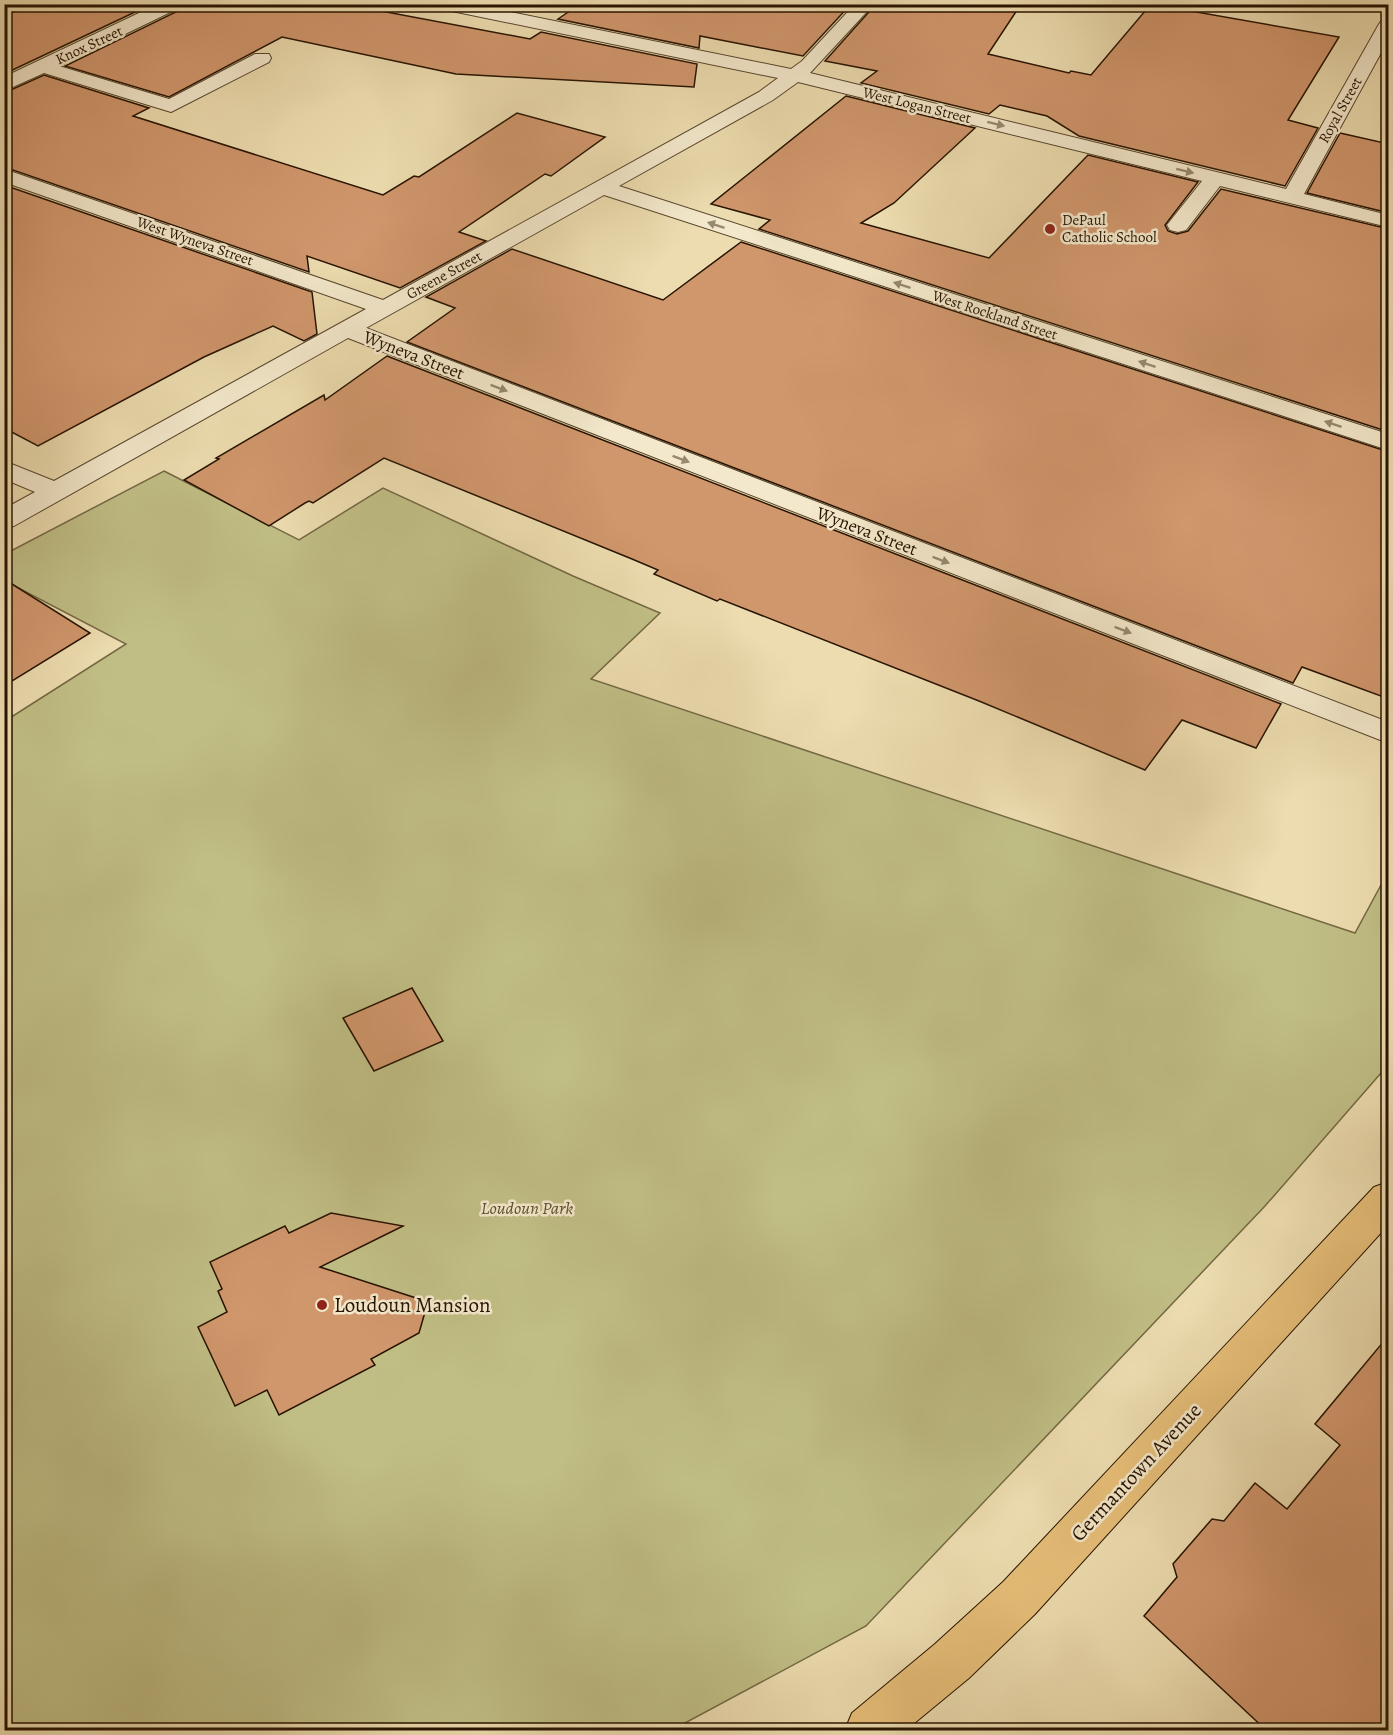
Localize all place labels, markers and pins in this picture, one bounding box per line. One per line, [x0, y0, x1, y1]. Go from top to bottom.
place label: DePaul Catholic School [1062, 210, 1157, 247]
marker: DePaul Catholic School [1043, 222, 1057, 236]
place label: Loudoun Mansion [334, 1291, 490, 1319]
marker: Loudoun Mansion [315, 1298, 329, 1312]

